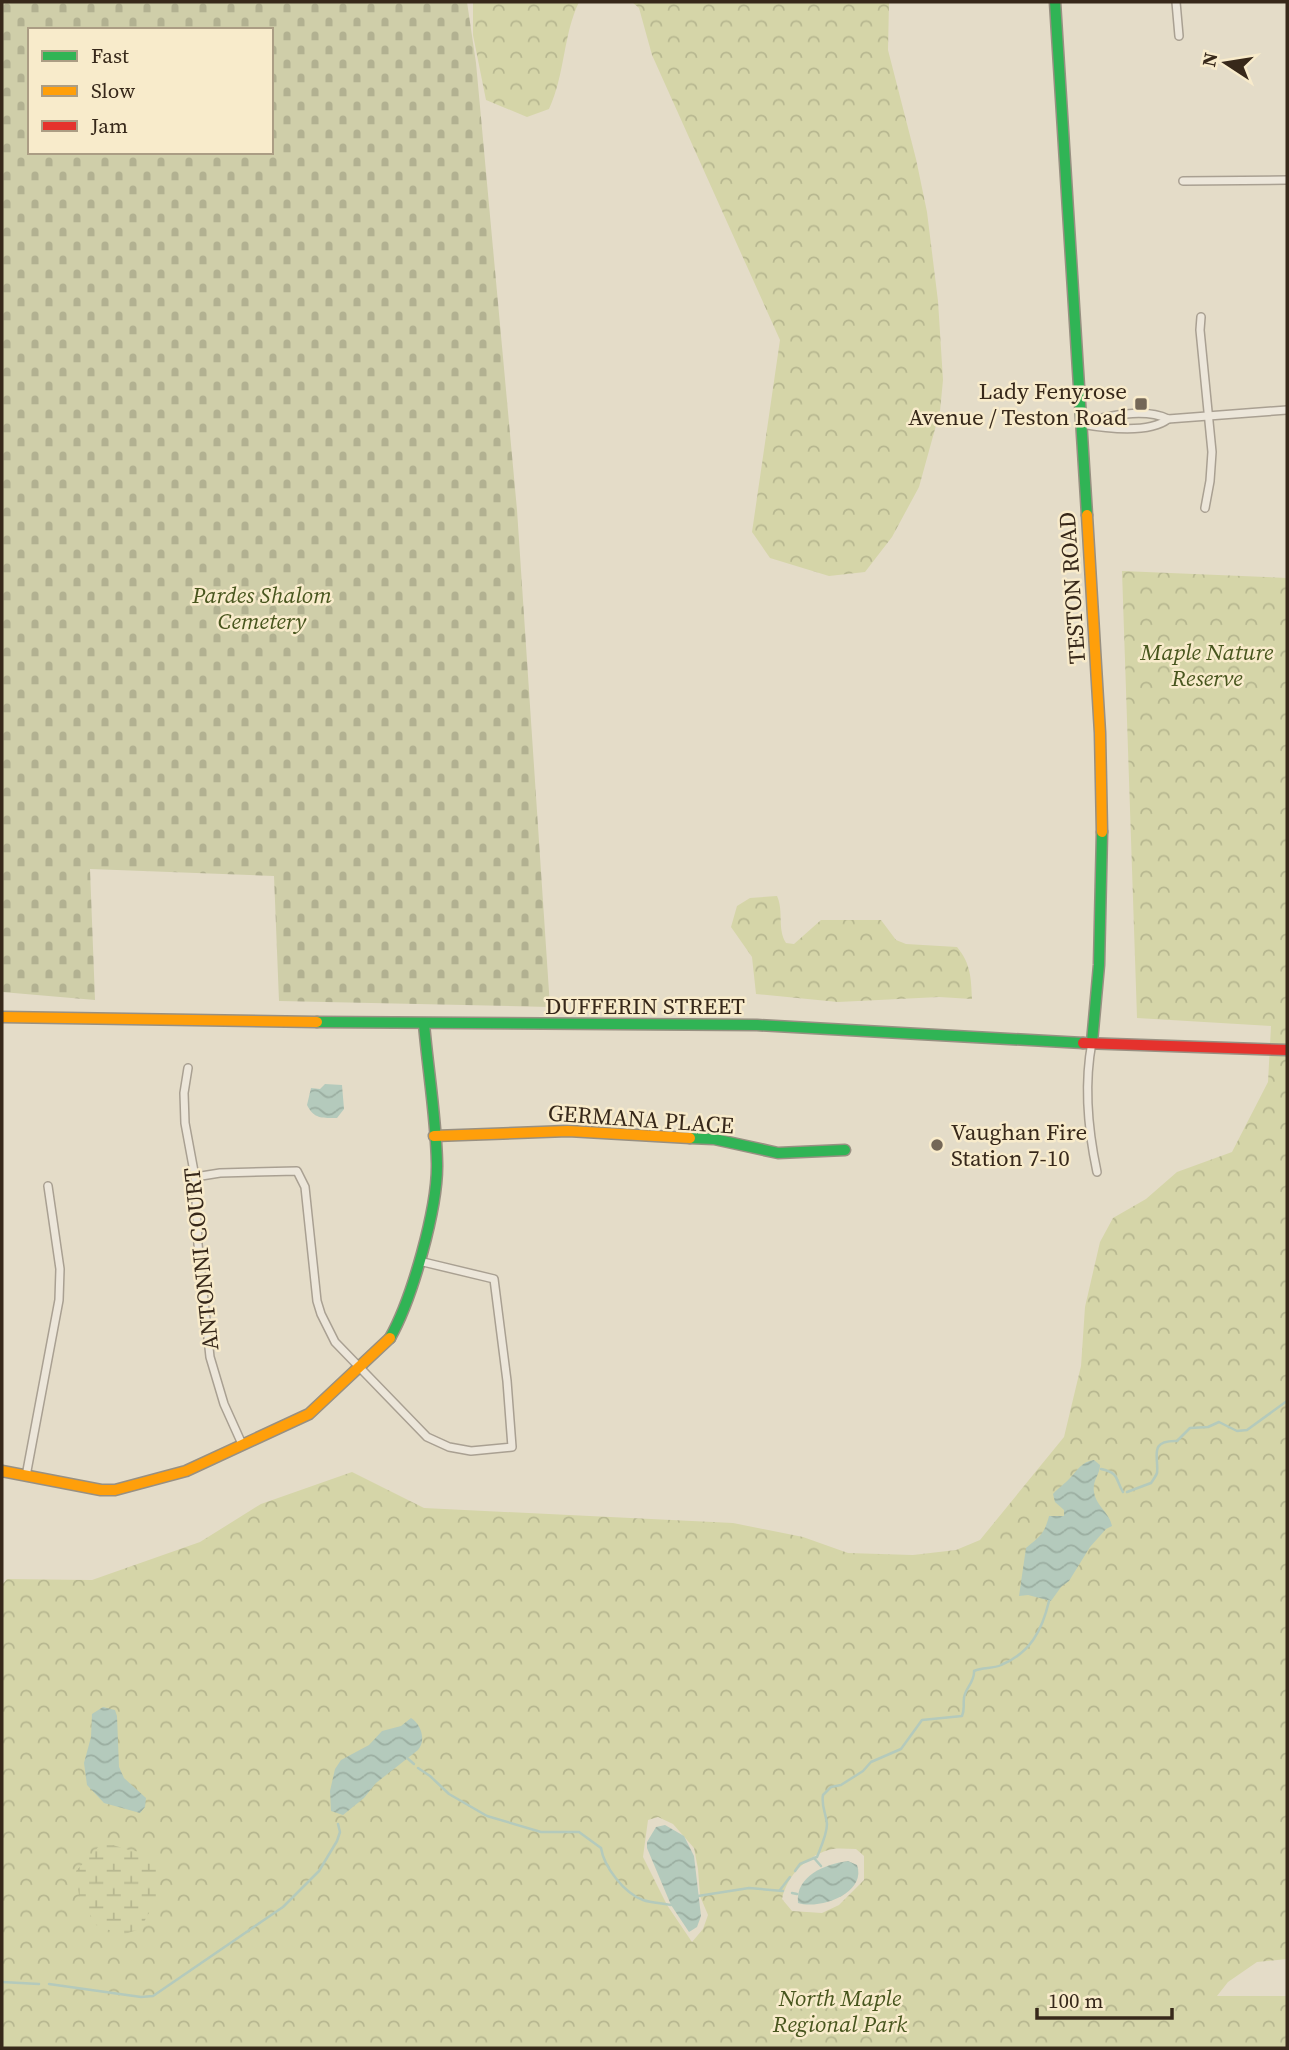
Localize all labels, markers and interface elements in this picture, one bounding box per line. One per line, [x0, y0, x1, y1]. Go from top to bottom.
legend [28, 28, 273, 154]
north arrow [1191, 28, 1261, 98]
text: Fast [91, 41, 129, 70]
text: N [1195, 50, 1224, 69]
text: Slow [91, 76, 135, 105]
text: Jam [90, 111, 128, 140]
place label: Lady Fenyrose Avenue / Teston Road [908, 375, 1127, 433]
marker: Lady Fenyrose Avenue / Teston Road [1133, 396, 1149, 412]
street label: TESTON ROAD [1051, 511, 1093, 665]
park label: Pardes Shalom Cemetery [191, 579, 332, 637]
park label: Maple Nature Reserve [1140, 636, 1274, 694]
street label: DUFFERIN STREET [545, 990, 745, 1022]
street label: GERMANA PLACE [547, 1097, 735, 1141]
place label: Vaughan Fire Station 7-10 [951, 1116, 1087, 1174]
marker: Vaughan Fire Station 7-10 [929, 1137, 945, 1153]
street label: ANTONNI COURT [175, 1166, 227, 1352]
scale bar [1037, 1976, 1172, 2020]
park label: North Maple Regional Park [772, 1982, 907, 2040]
text: 100 m [1048, 1986, 1103, 2015]

